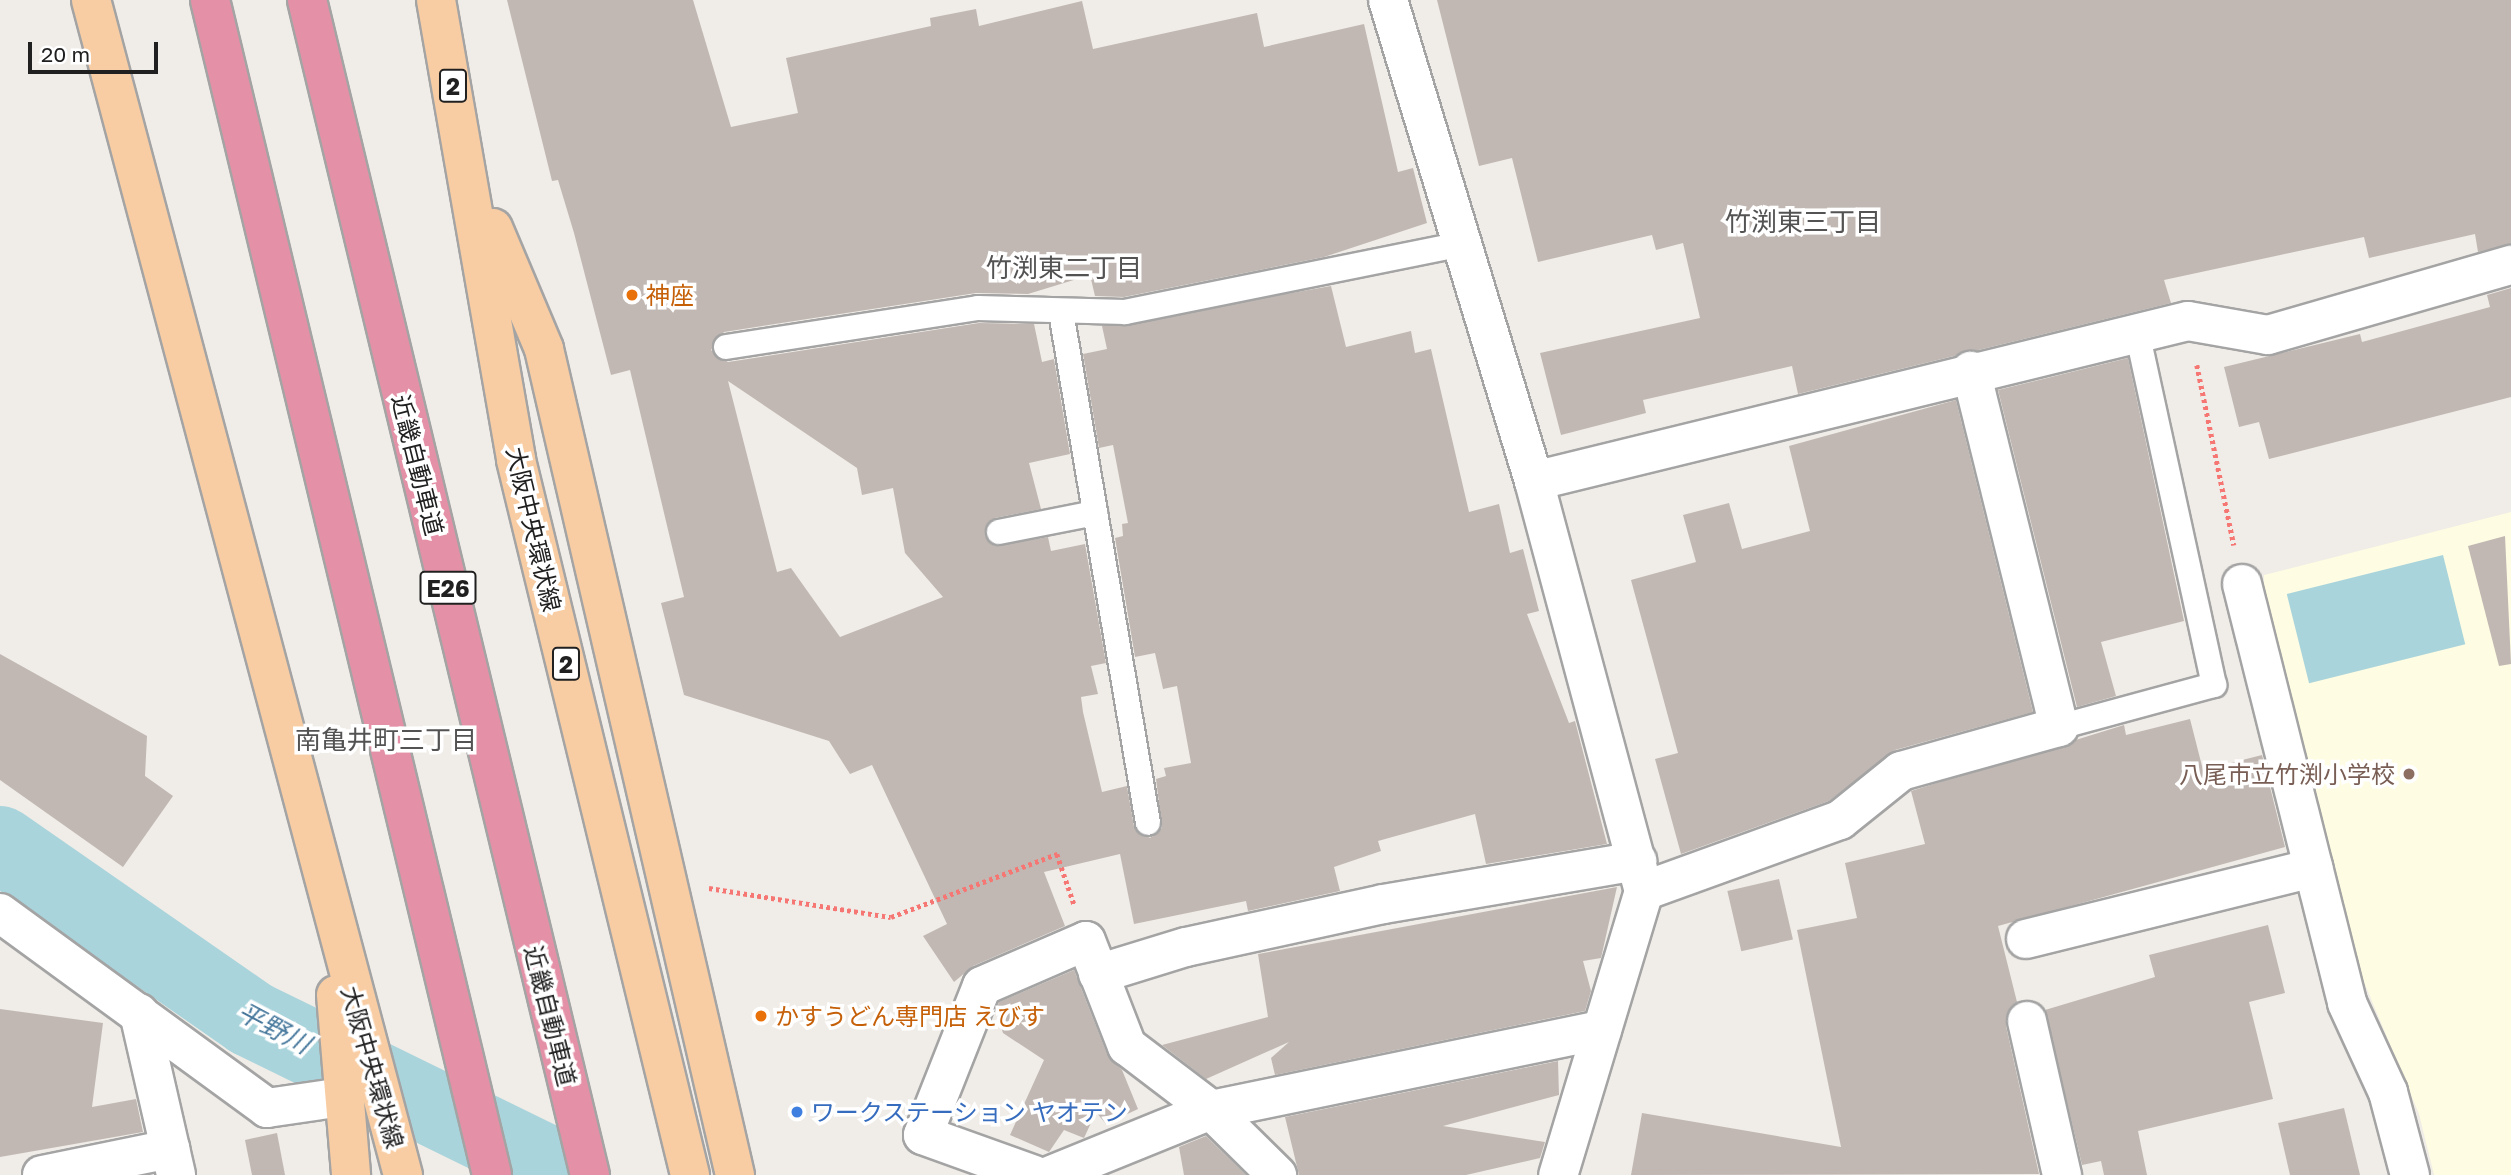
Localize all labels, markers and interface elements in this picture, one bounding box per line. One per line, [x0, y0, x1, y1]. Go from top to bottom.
scale bar [32, 28, 161, 72]
text: 20 m [41, 41, 90, 67]
road number: 2 [437, 66, 469, 106]
district label: 竹渕東三丁目 [1725, 206, 1881, 238]
district label: 竹渕東二丁目 [986, 252, 1142, 284]
place label: 神座 [646, 281, 694, 309]
marker: 神座 [624, 287, 640, 303]
street label: 近畿自動車道 [387, 392, 449, 538]
street label: 大阪中央環状線 [501, 444, 567, 614]
road number: E26 [418, 568, 478, 608]
road number: 2 [550, 644, 582, 684]
district label: 南亀井町三丁目 [295, 724, 477, 756]
place label: 八尾市立竹渕小学校 [2179, 760, 2395, 788]
marker: 八尾市立竹渕小学校 [2401, 766, 2417, 782]
street label: 近畿自動車道 [520, 943, 582, 1089]
street label: 大阪中央環状線 [336, 982, 410, 1152]
water label: 平野川 [232, 996, 316, 1060]
place label: かすうどん専門店 えびす [775, 1002, 1045, 1030]
marker: かすうどん専門店 えびす [753, 1008, 769, 1024]
place label: ワークステーション ヤオテン [811, 1098, 1129, 1126]
marker: ワークステーション ヤオテン [789, 1104, 805, 1120]

